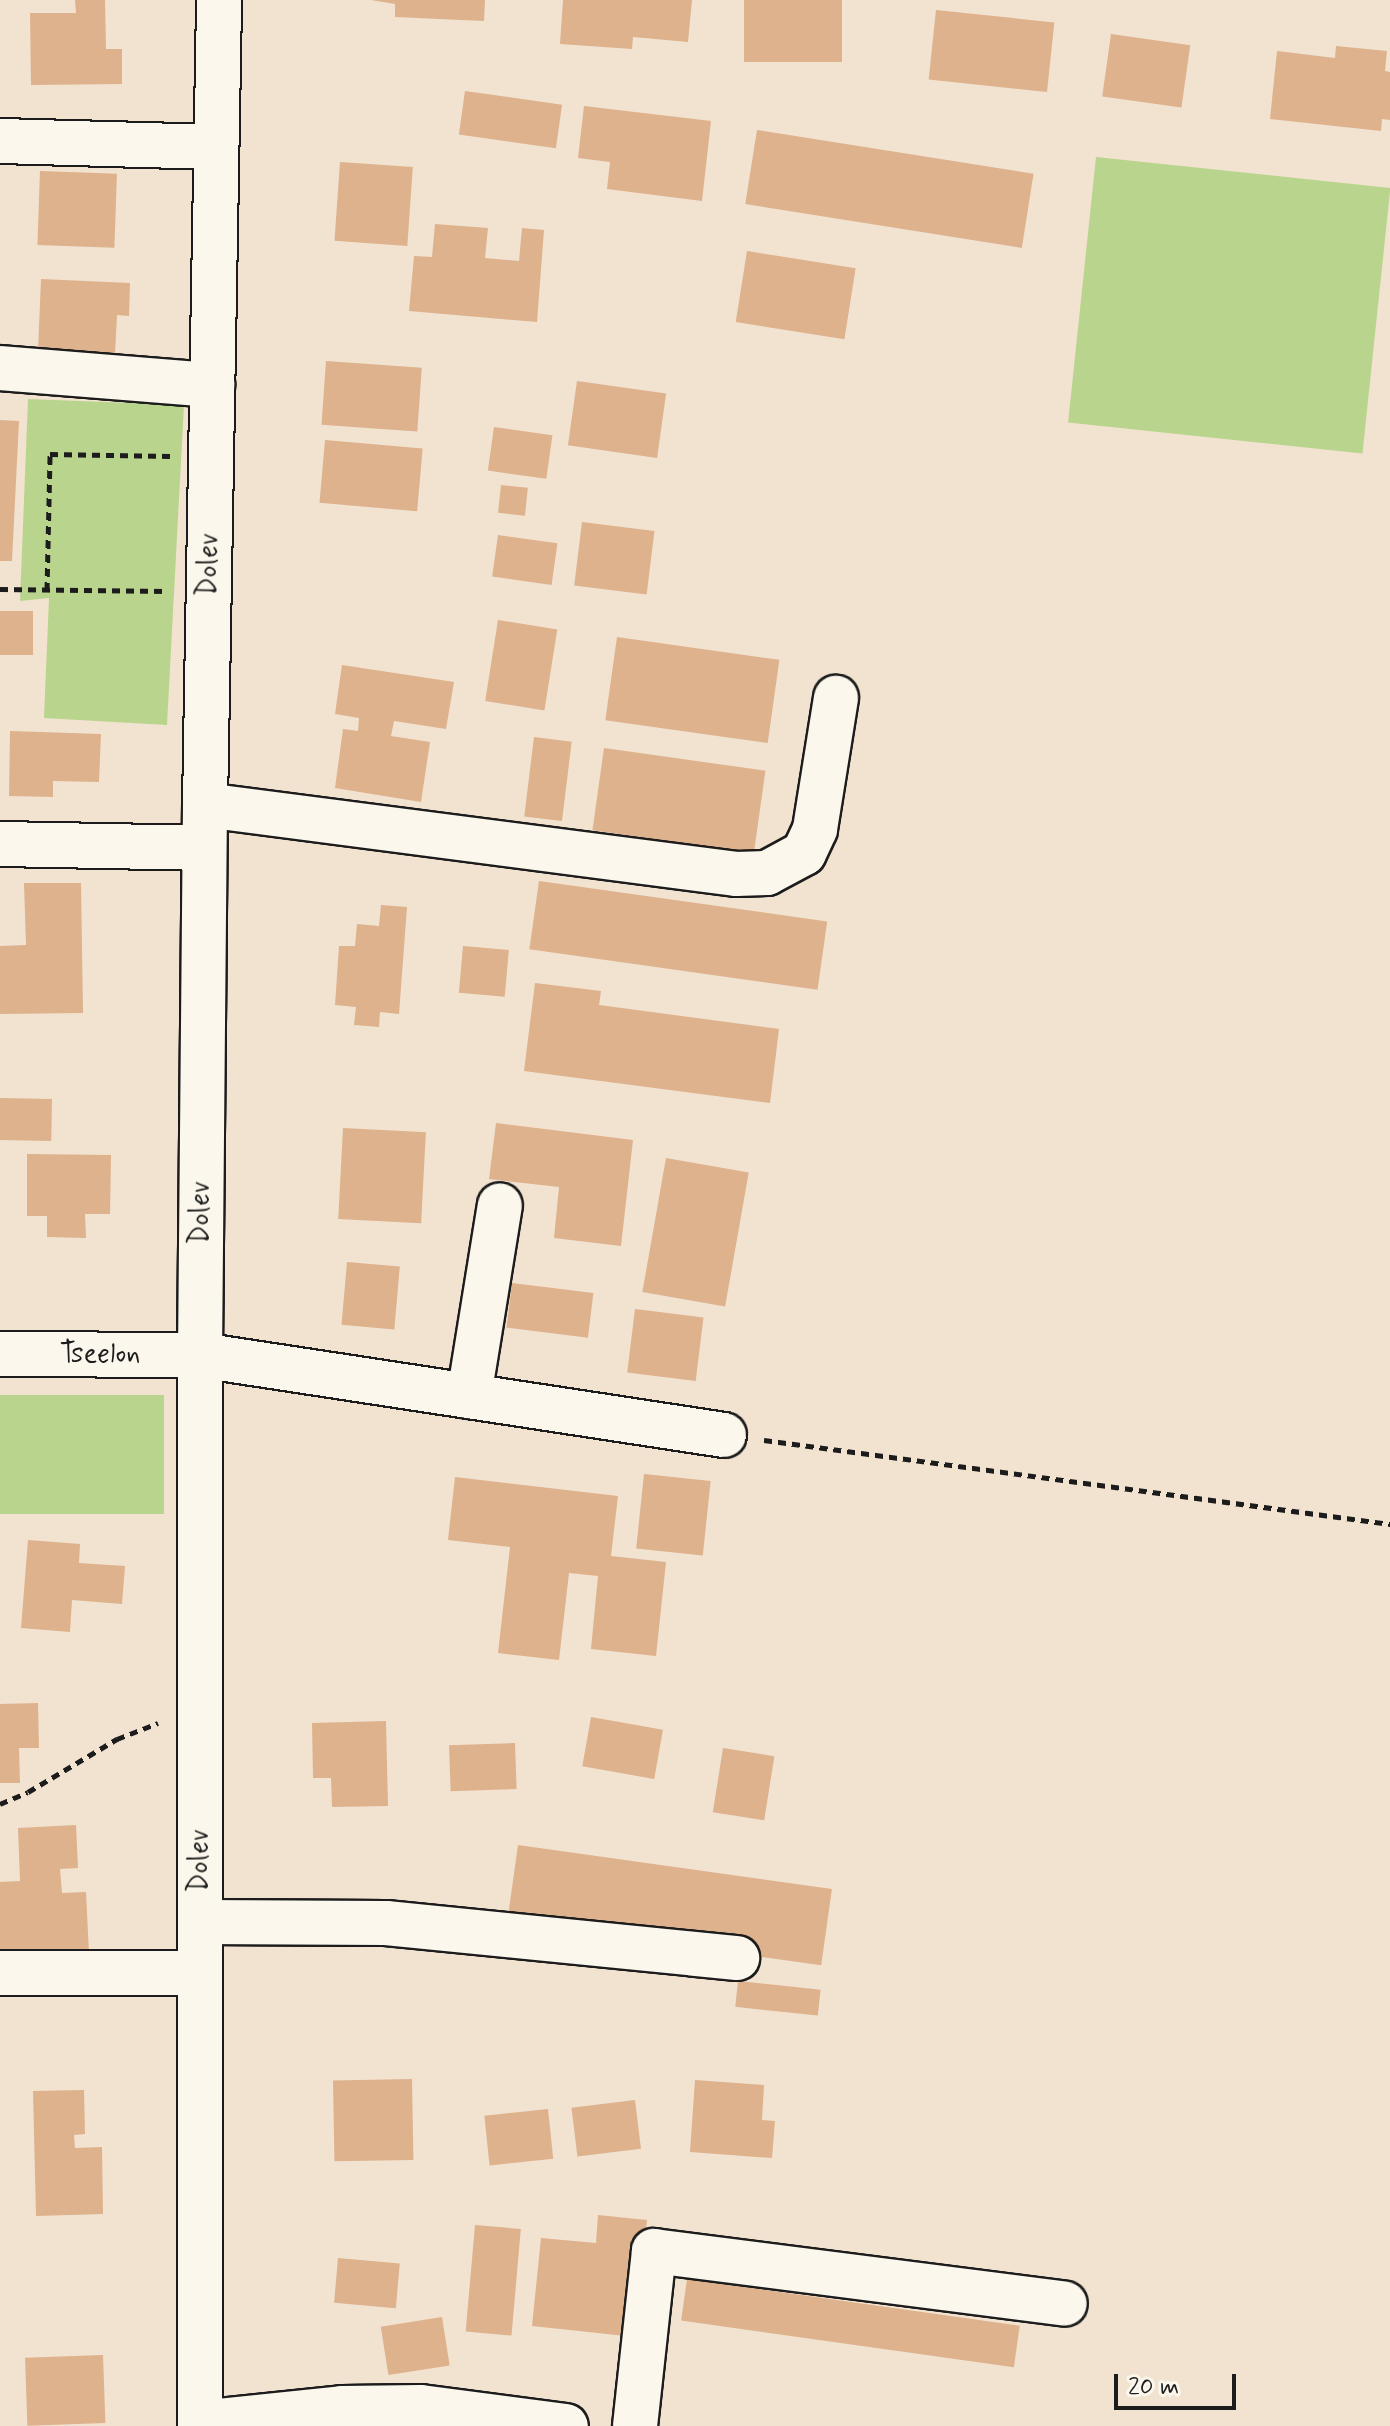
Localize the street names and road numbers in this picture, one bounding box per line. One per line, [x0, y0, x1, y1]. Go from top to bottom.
street label: Dolev [192, 533, 226, 597]
street label: Dolev [184, 1181, 218, 1245]
street label: Tseelon [60, 1338, 140, 1372]
street label: Dolev [183, 1829, 217, 1893]

